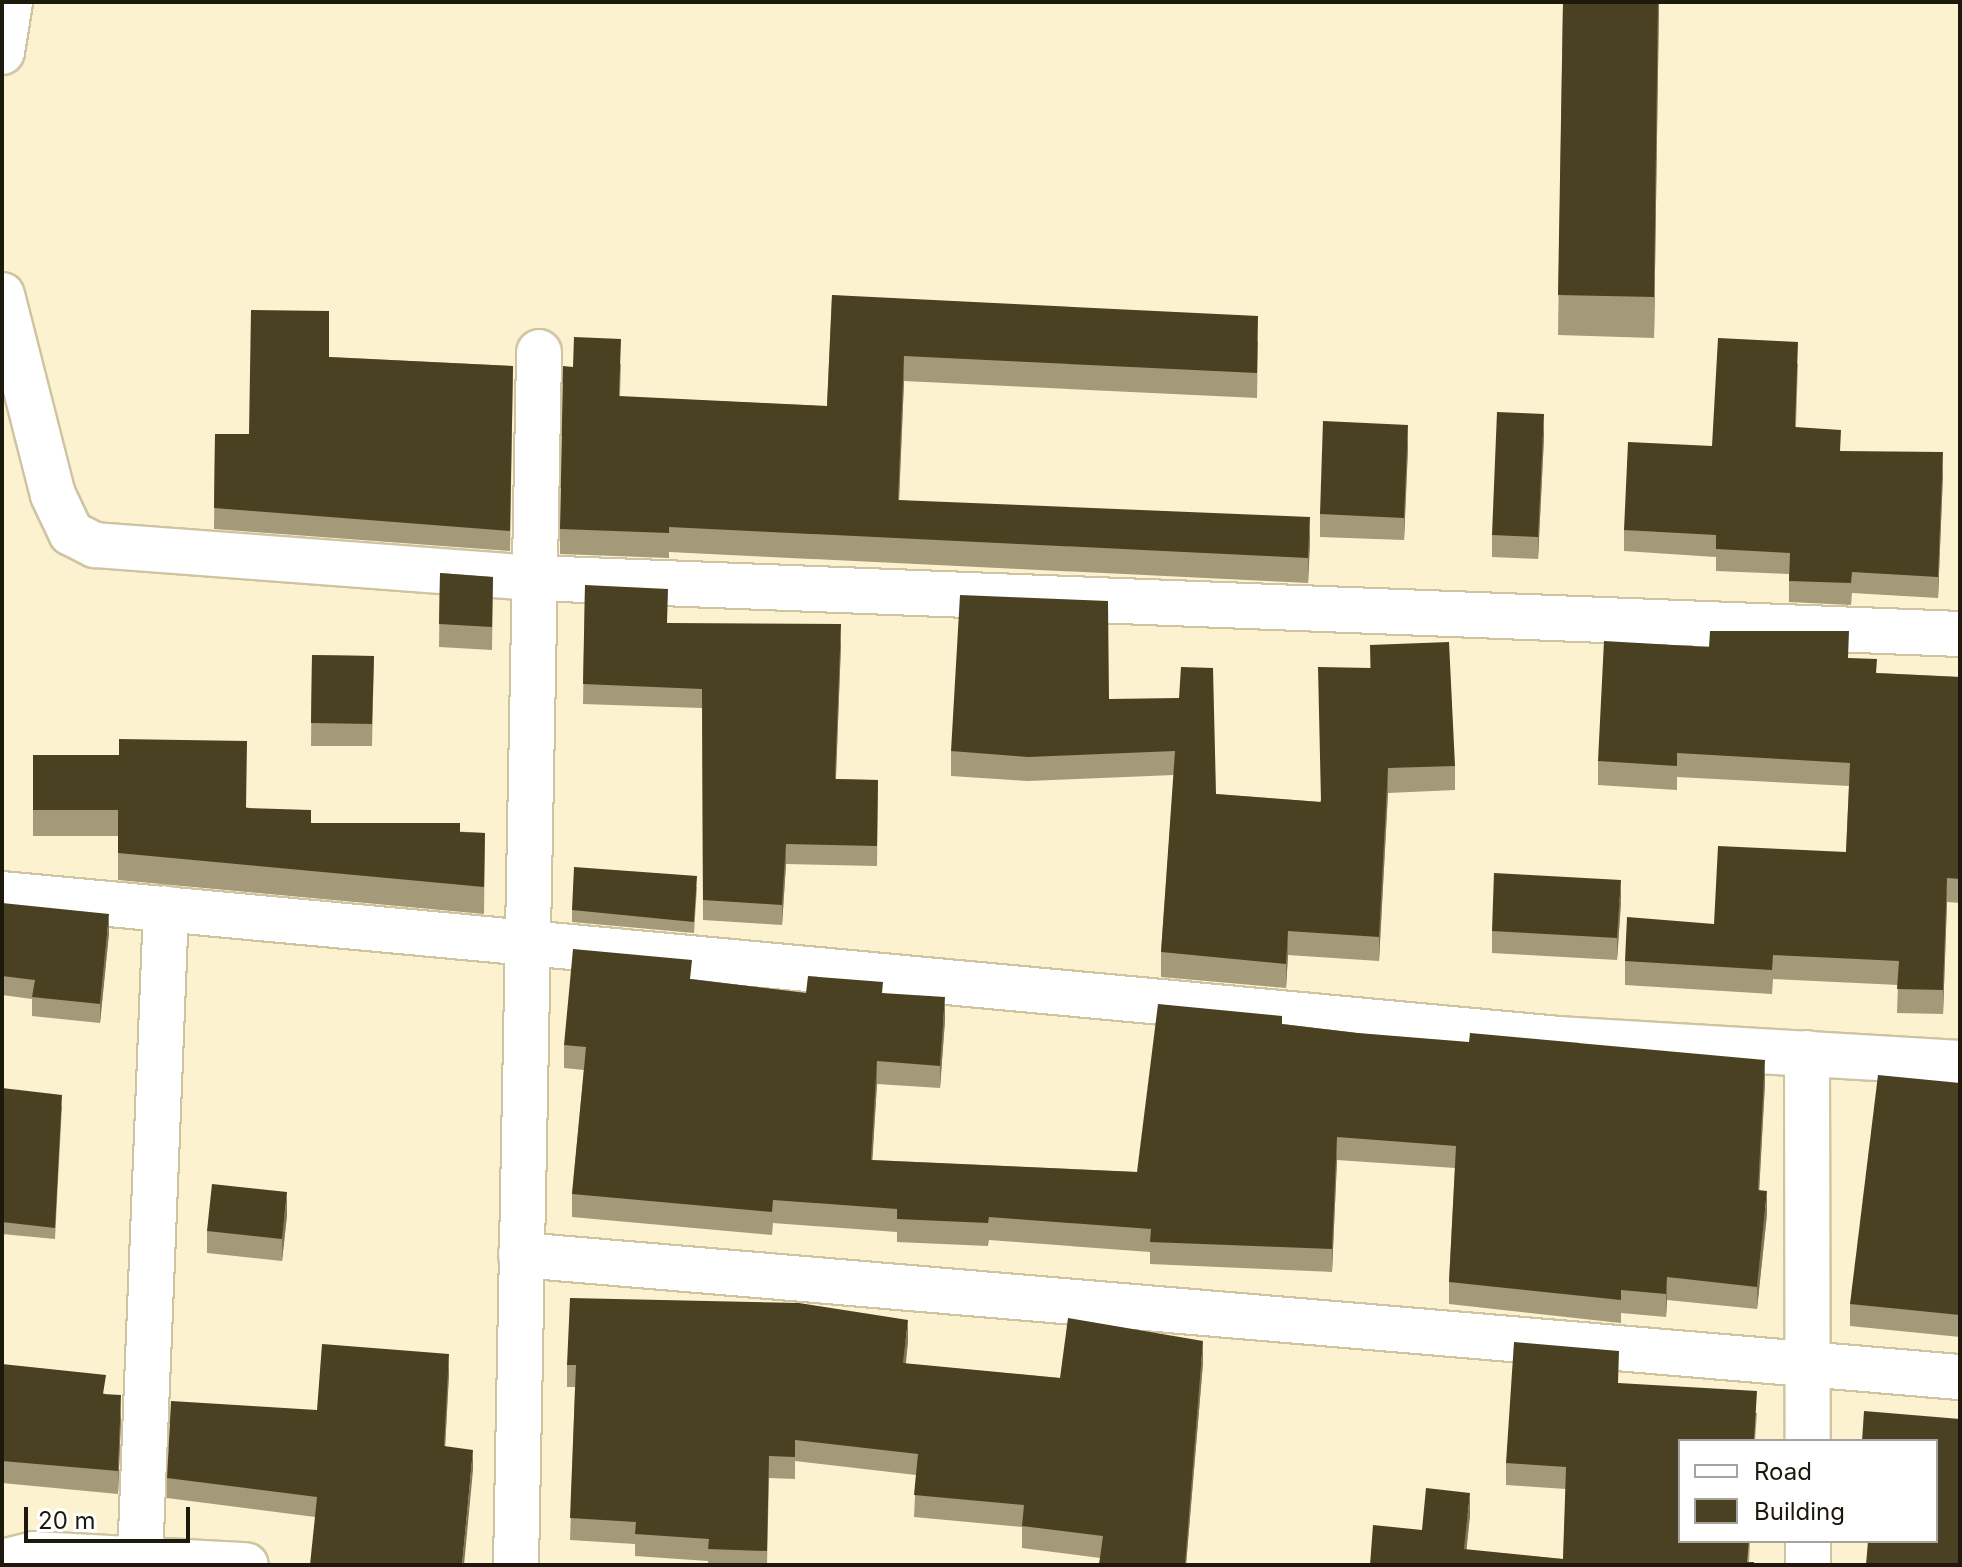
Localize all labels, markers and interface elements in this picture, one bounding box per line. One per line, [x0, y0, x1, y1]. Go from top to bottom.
legend [1678, 1439, 1938, 1543]
text: Road [1754, 1457, 1812, 1486]
scale bar [28, 1491, 194, 1541]
text: Building [1754, 1497, 1845, 1526]
text: 20 m [38, 1506, 96, 1535]

